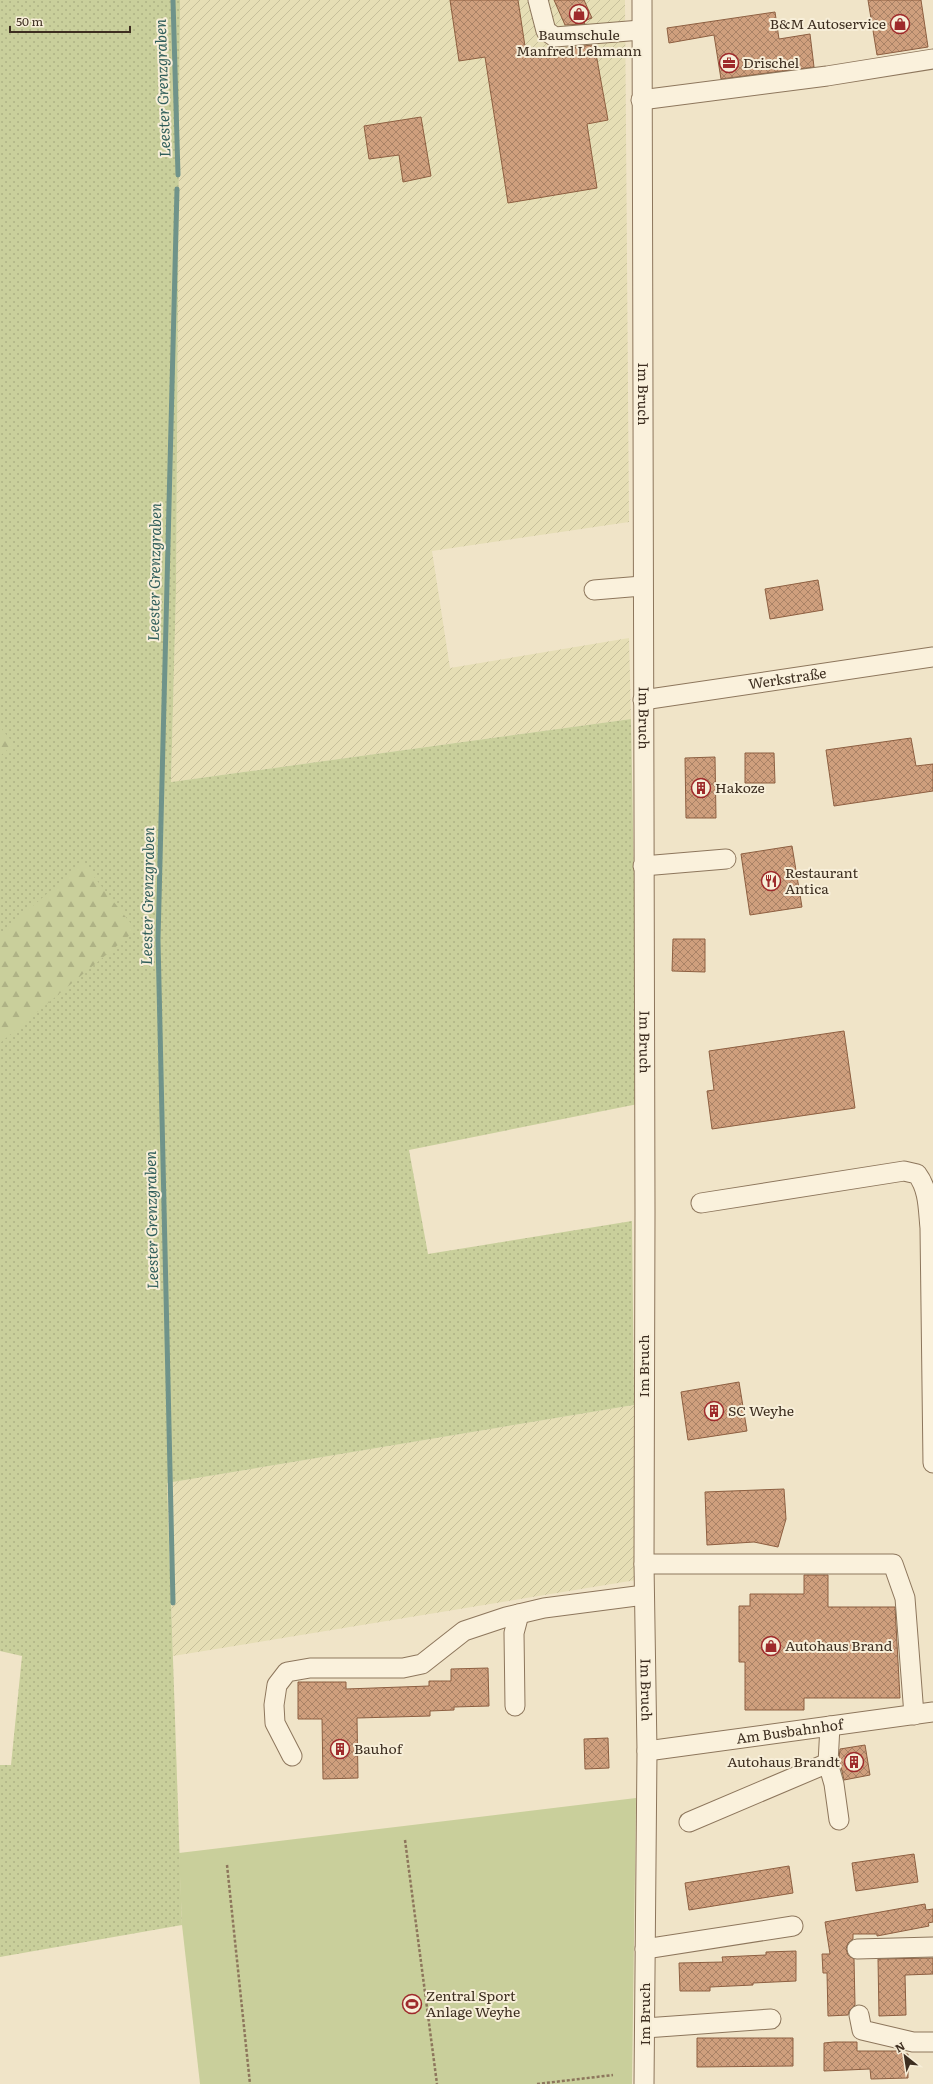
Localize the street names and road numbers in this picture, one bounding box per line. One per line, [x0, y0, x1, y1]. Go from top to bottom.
street label: Im Bruch [634, 362, 654, 426]
street label: Werkstraße [747, 662, 828, 693]
street label: Im Bruch [635, 686, 655, 750]
street label: Im Bruch [636, 1010, 656, 1074]
street label: Im Bruch [633, 1335, 653, 1398]
street label: Im Bruch [637, 1658, 658, 1722]
street label: Am Busbahnhof [735, 1713, 846, 1748]
street label: Im Bruch [634, 1983, 654, 2046]

